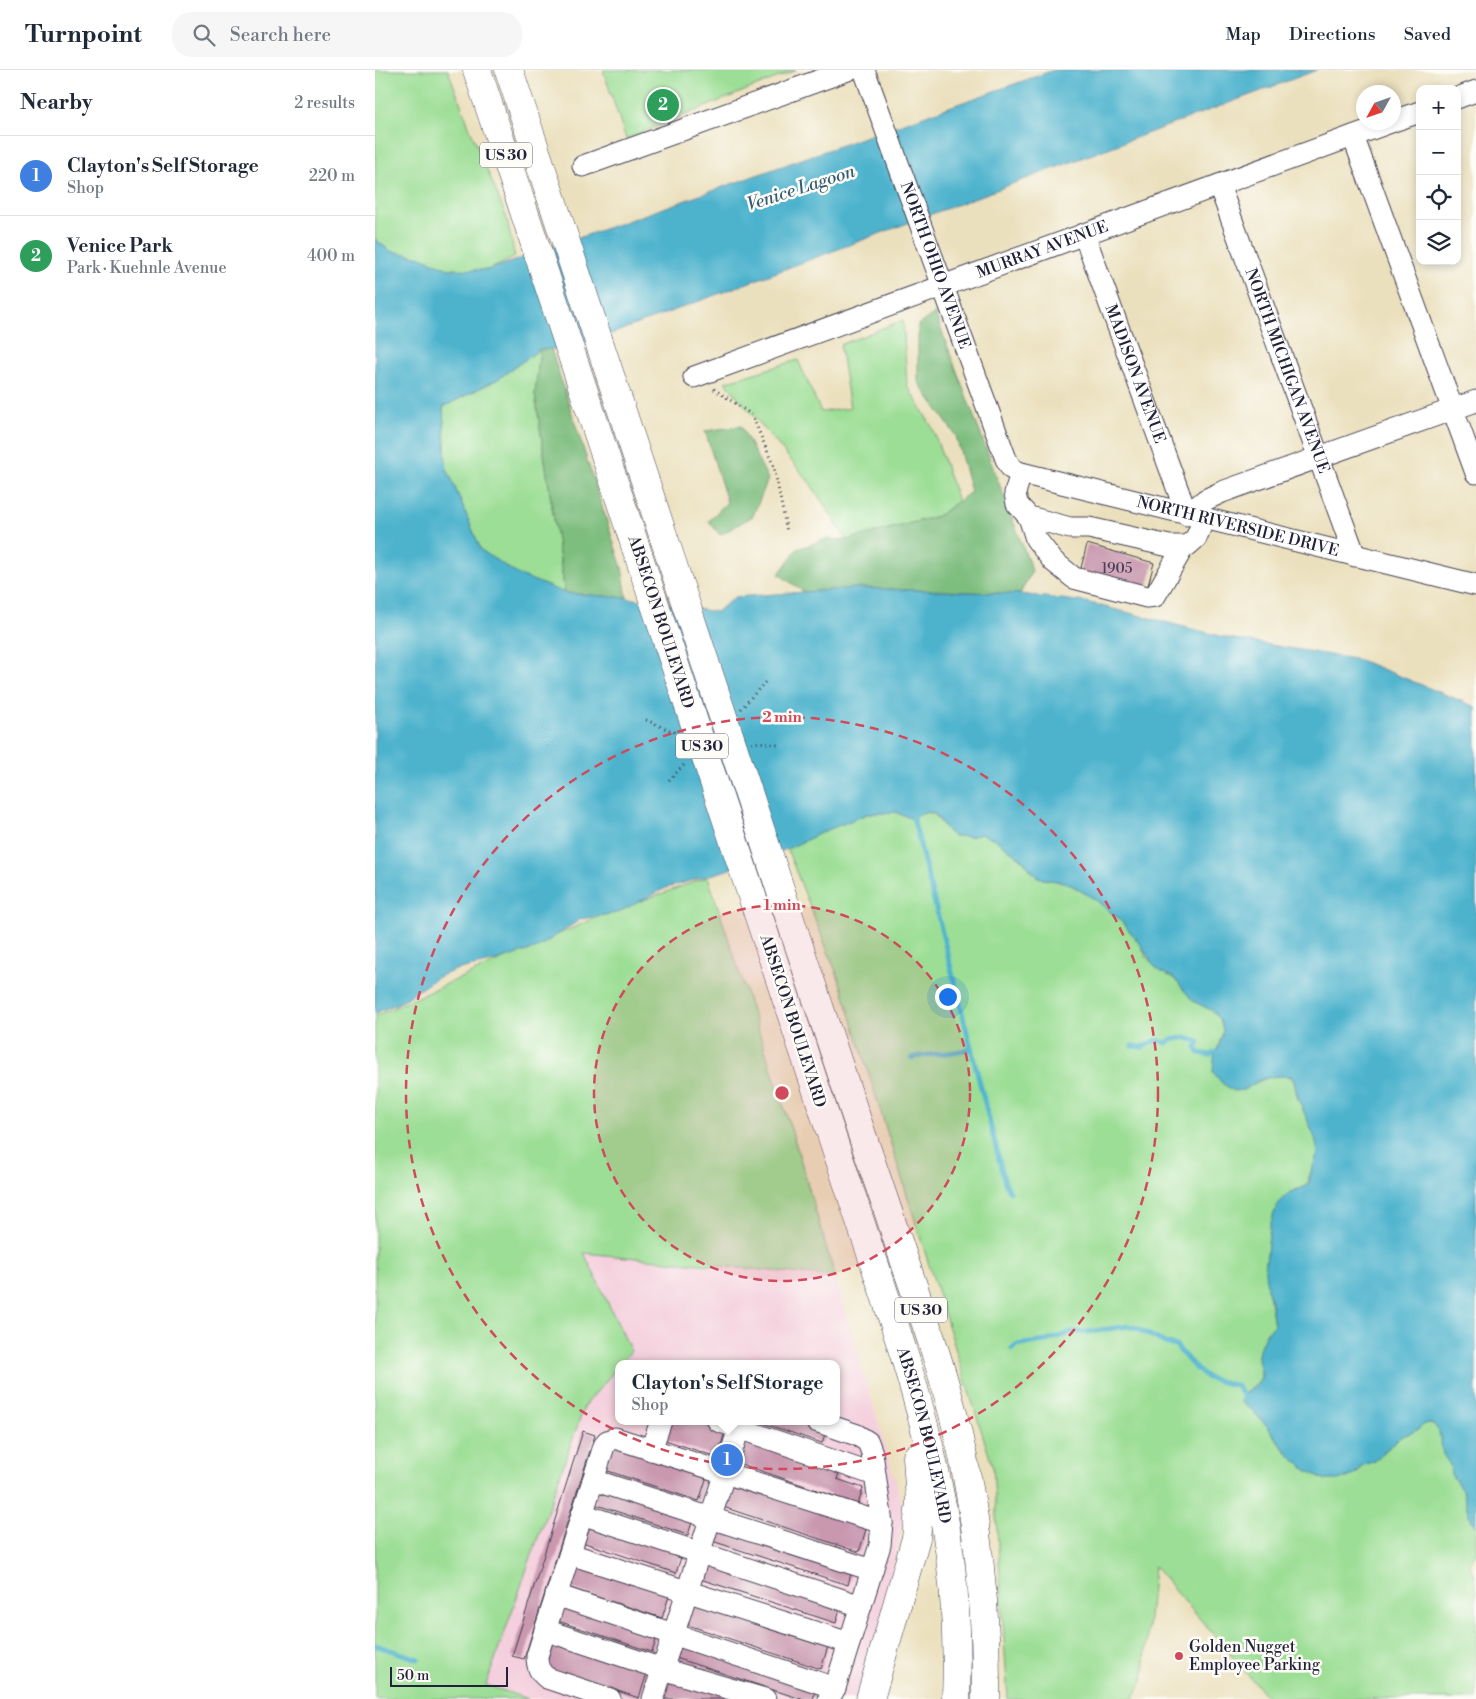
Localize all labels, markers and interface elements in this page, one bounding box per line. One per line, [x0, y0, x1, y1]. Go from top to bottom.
search box [172, 12, 522, 57]
text: Turnpoint [25, 20, 142, 50]
icon: search [190, 21, 218, 49]
text: Search here [230, 23, 331, 47]
text: Map [1225, 23, 1261, 46]
text: Directions [1289, 23, 1376, 46]
text: Saved [1404, 23, 1451, 46]
north arrow [1356, 85, 1401, 130]
map controls [1416, 85, 1461, 265]
button: + [1416, 85, 1461, 130]
pin: 2 [647, 86, 679, 124]
text: Nearby [20, 90, 93, 116]
text: 2 results [294, 93, 355, 113]
button: − [1416, 130, 1461, 175]
road number: US 30 [480, 142, 532, 168]
text: Clayton's Self Storage [67, 154, 259, 178]
water label: Venice Lagoon [744, 159, 859, 216]
text: 1 [32, 166, 40, 186]
text: 220 m [309, 166, 355, 186]
button: locate [1416, 175, 1461, 220]
text: Shop [67, 178, 104, 198]
street label: NORTH OHIO AVENUE [896, 179, 975, 352]
street label: MURRAY AVENUE [974, 216, 1111, 283]
button: layers [1416, 220, 1461, 265]
text: Venice Park [67, 234, 173, 258]
text: 2 [31, 246, 41, 266]
text: 400 m [307, 246, 355, 266]
text: Park · Kuehnle Avenue [67, 258, 227, 278]
street label: NORTH MICHIGAN AVENUE [1240, 266, 1334, 476]
street label: MADISON AVENUE [1101, 302, 1170, 446]
street label: NORTH RIVERSIDE DRIVE [1135, 492, 1341, 561]
street label: ABSECON BOULEVARD [623, 532, 698, 711]
house number: 1905 [1101, 560, 1133, 578]
text: 2 min [762, 708, 802, 727]
road number: US 30 [676, 734, 728, 758]
text: 1 min [763, 896, 801, 915]
street label: ABSECON BOULEVARD [755, 931, 830, 1110]
your location [935, 984, 961, 1010]
centre of rings [773, 1084, 791, 1102]
road number: US 30 [895, 1298, 947, 1322]
street label: ABSECON BOULEVARD [892, 1344, 955, 1525]
popup [615, 1360, 840, 1425]
text: Clayton's Self Storage [632, 1371, 823, 1395]
text: Shop [632, 1395, 669, 1415]
pin: 1 [711, 1441, 743, 1479]
place label: Golden Nugget Employee Parking [1189, 1637, 1321, 1675]
marker: Golden Nugget Employee Parking [1173, 1650, 1185, 1662]
scale bar [390, 1664, 507, 1687]
text: 50 m [397, 1667, 429, 1685]

